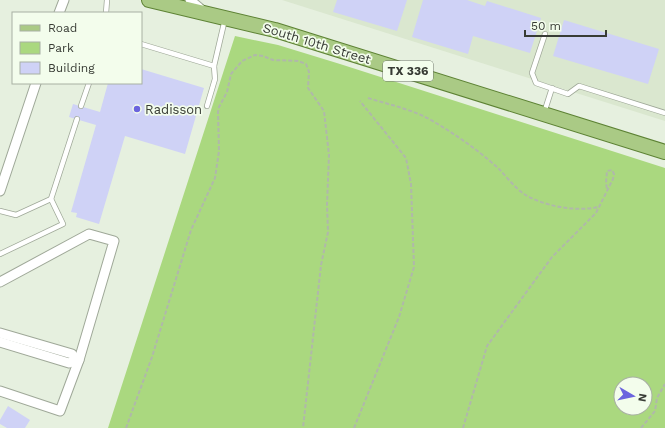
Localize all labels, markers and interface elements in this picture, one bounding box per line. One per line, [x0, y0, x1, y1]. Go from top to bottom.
legend [12, 12, 142, 84]
scale bar [525, 12, 606, 38]
text: 50 m [531, 19, 561, 33]
street label: South 10th Street [261, 20, 373, 67]
text: Road [48, 21, 77, 35]
text: Park [48, 41, 74, 55]
text: Building [48, 61, 95, 75]
road number: TX 336 [383, 61, 433, 81]
place label: Radisson [145, 102, 202, 117]
marker: Radisson [132, 104, 142, 114]
north arrow [613, 376, 653, 416]
text: N [635, 392, 649, 403]

